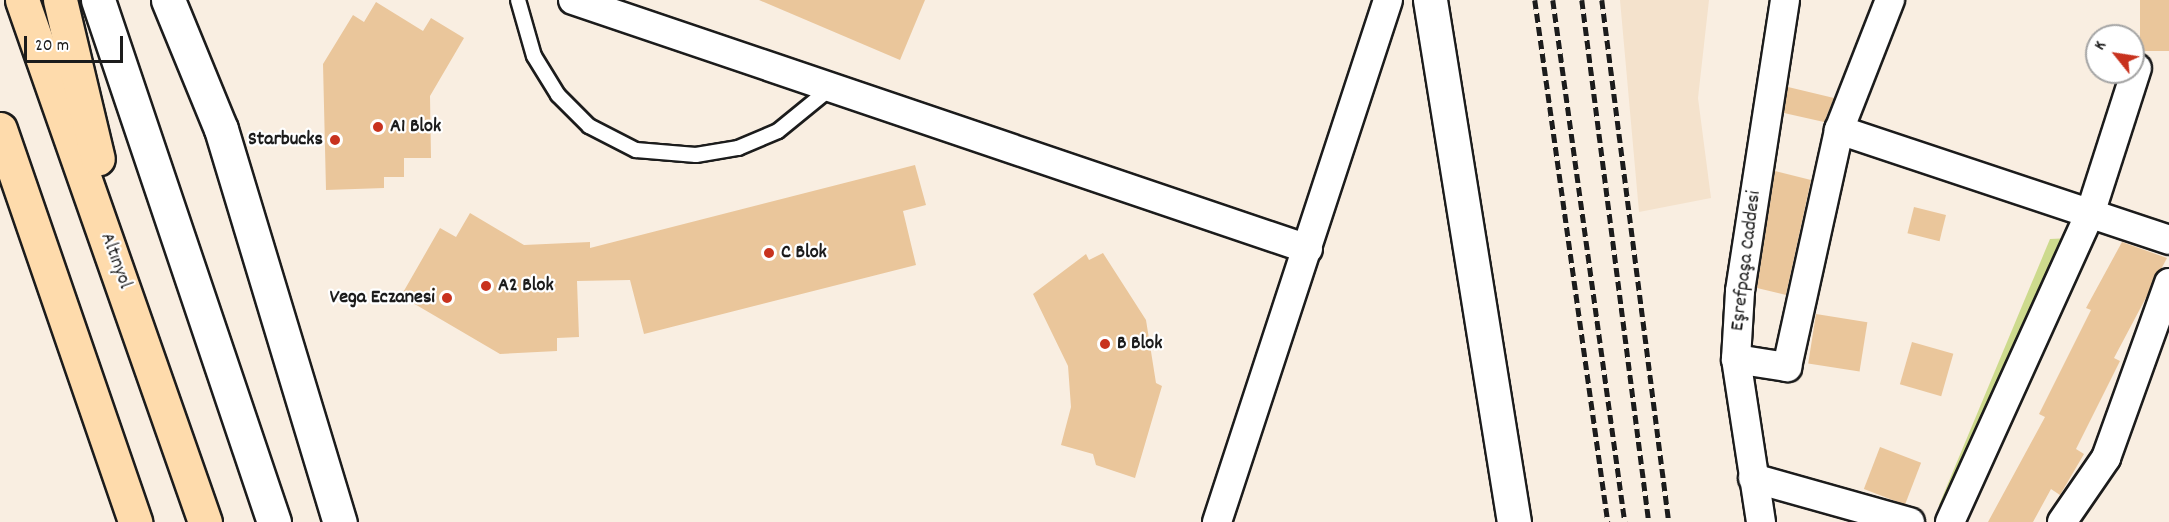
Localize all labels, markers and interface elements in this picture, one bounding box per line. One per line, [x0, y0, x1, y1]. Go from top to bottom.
scale bar [27, 24, 126, 62]
north arrow [2085, 24, 2145, 84]
text: 20 m [35, 34, 69, 59]
text: K [2089, 37, 2113, 55]
place label: A1 Blok [390, 115, 441, 139]
marker: A1 Blok [371, 120, 385, 134]
place label: Starbucks [248, 128, 323, 152]
marker: Starbucks [328, 133, 342, 147]
street label: Eşrefpaşa Caddesi [1726, 190, 1768, 332]
street label: Altınyol [94, 230, 136, 292]
place label: C Blok [781, 241, 827, 265]
marker: C Blok [762, 246, 776, 260]
place label: A2 Blok [498, 274, 554, 298]
marker: A2 Blok [479, 279, 493, 293]
place label: Vega Eczanesi [330, 286, 435, 310]
marker: Vega Eczanesi [440, 291, 454, 305]
place label: B Blok [1117, 332, 1162, 356]
marker: B Blok [1098, 337, 1112, 351]

